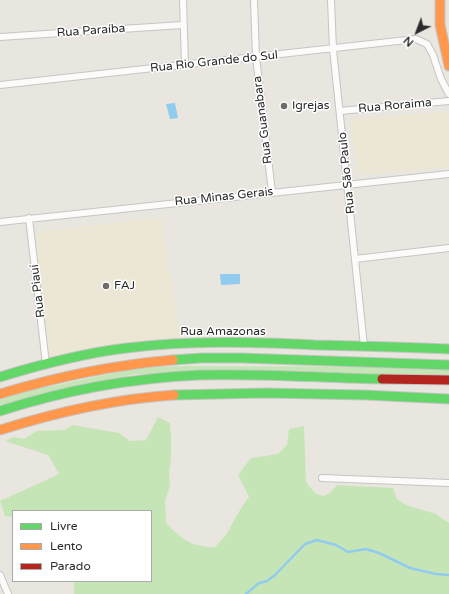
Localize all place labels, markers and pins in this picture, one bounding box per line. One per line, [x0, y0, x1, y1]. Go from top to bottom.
place label: Igrejas [292, 99, 330, 113]
marker: Igrejas [279, 101, 289, 111]
place label: FAJ [114, 279, 135, 293]
marker: FAJ [101, 281, 111, 291]

